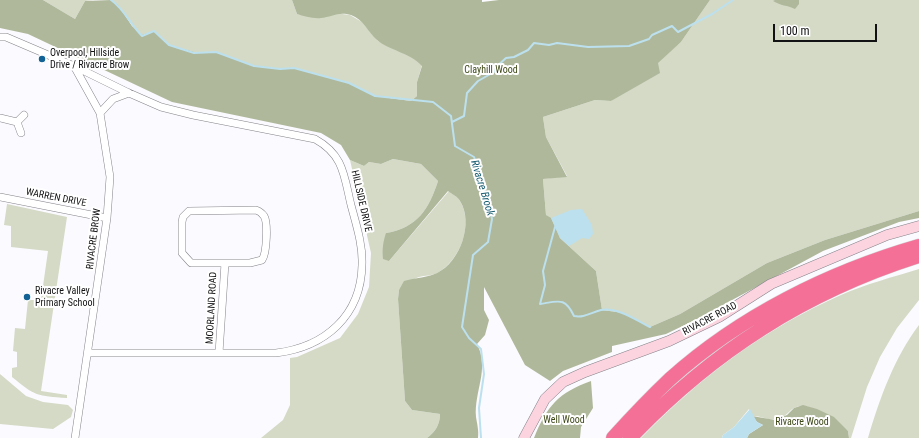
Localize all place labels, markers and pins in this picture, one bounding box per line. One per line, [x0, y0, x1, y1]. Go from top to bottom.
place label: Overpool, Hillside Drive / Rivacre Brow [50, 47, 129, 70]
marker: Overpool, Hillside Drive / Rivacre Brow [37, 54, 47, 64]
place label: Rivacre Valley Primary School [35, 285, 95, 308]
marker: Rivacre Valley Primary School [22, 292, 32, 302]

